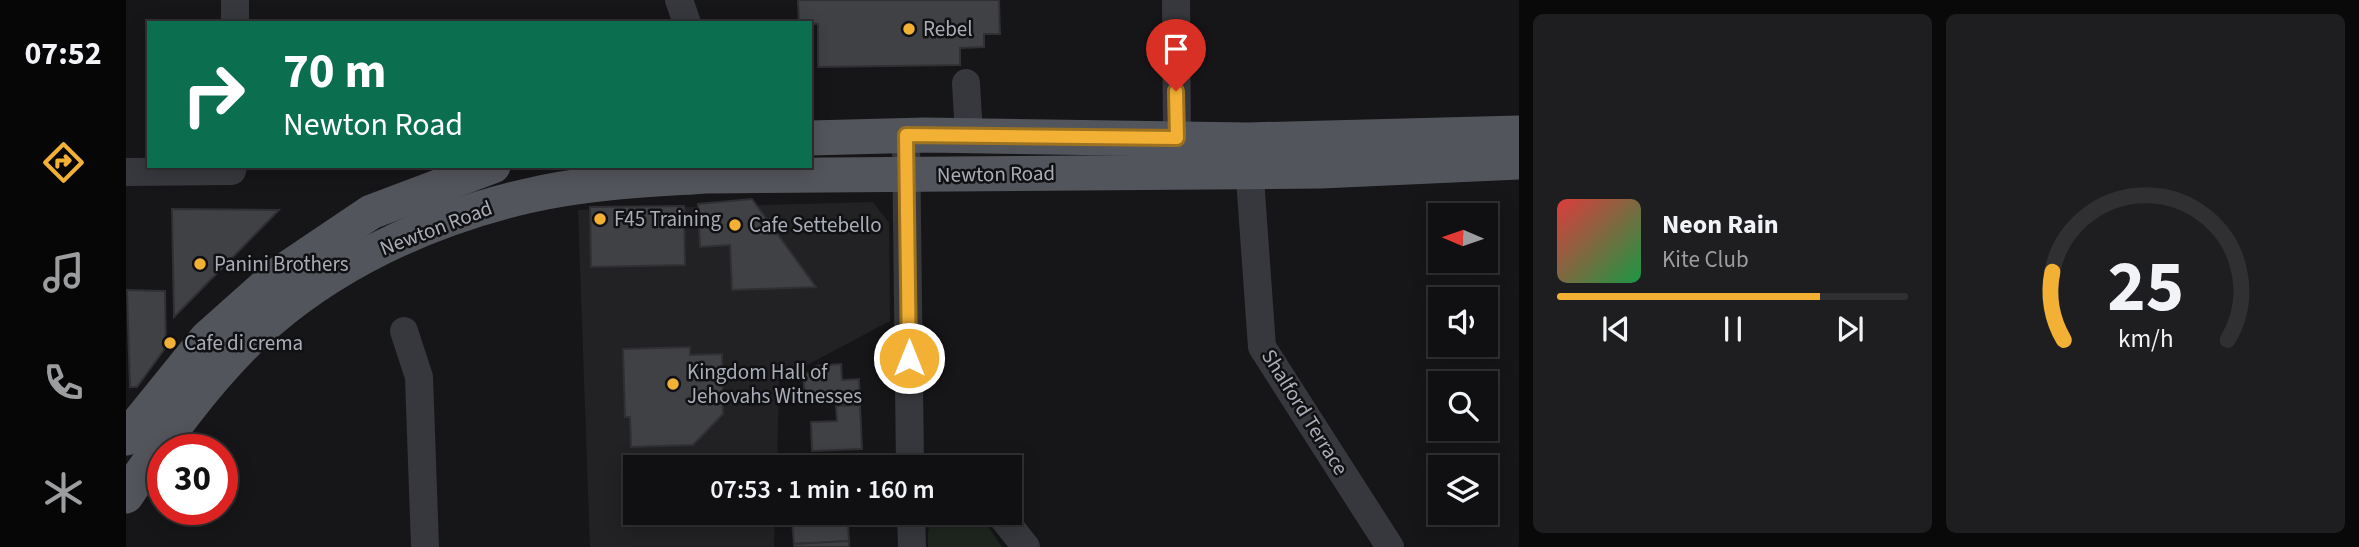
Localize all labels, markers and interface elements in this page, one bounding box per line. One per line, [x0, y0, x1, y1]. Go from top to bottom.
place label: Rebel [923, 14, 973, 44]
pin [1146, 19, 1206, 91]
marker: Rebel [901, 21, 917, 37]
icon: arrive [1157, 30, 1195, 68]
text: 07:52 [24, 31, 102, 77]
text: 70 m [283, 37, 387, 107]
icon: right [168, 49, 259, 140]
text: Newton Road [283, 102, 463, 148]
icon: directions [39, 138, 88, 187]
street label: Newton Road [937, 158, 1055, 190]
street label: Newton Road [375, 193, 497, 263]
north arrow [1428, 203, 1498, 273]
map controls [1428, 203, 1498, 525]
place label: F45 Training [614, 204, 721, 234]
text: Neon Rain [1662, 206, 1779, 243]
place label: Cafe Settebello [749, 210, 882, 240]
marker: F45 Training [592, 211, 608, 227]
marker: Cafe Settebello [727, 217, 743, 233]
text: 25 [2107, 235, 2184, 339]
text: Kite Club [1662, 243, 1749, 276]
icon: music [39, 248, 88, 297]
place label: Panini Brothers [214, 249, 349, 279]
marker: Panini Brothers [192, 256, 208, 272]
button: sound [1428, 287, 1498, 357]
icon: previous [1597, 310, 1635, 348]
icon: pause [1714, 310, 1752, 348]
icon: next [1831, 310, 1869, 348]
text: km/h [2118, 320, 2173, 356]
position arrow [872, 321, 946, 395]
place label: Cafe di crema [184, 328, 303, 358]
marker: Cafe di crema [162, 335, 178, 351]
street label: Shalford Terrace [1254, 343, 1356, 481]
place label: Kingdom Hall of Jehovahs Witnesses [687, 357, 862, 411]
icon: phone [39, 358, 88, 407]
button: search [1428, 371, 1498, 441]
marker: Kingdom Hall of Jehovahs Witnesses [665, 376, 681, 392]
speed limit sign: 30 [147, 434, 238, 525]
button: layers [1428, 455, 1498, 525]
icon: climate [39, 468, 88, 517]
text: 07:53 · 1 min · 160 m [710, 471, 935, 508]

